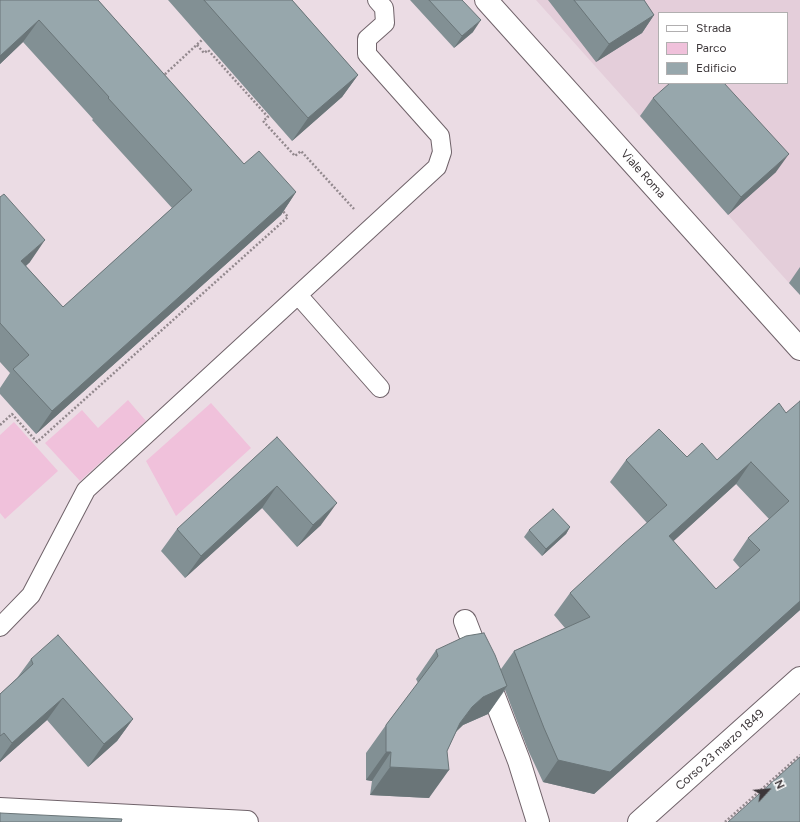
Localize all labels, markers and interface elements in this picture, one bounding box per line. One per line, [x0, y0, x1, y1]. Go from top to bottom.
legend [658, 12, 788, 84]
text: Strada [696, 21, 731, 35]
text: Parco [696, 41, 726, 55]
text: Edificio [696, 61, 736, 75]
street label: Viale Roma [618, 147, 668, 201]
street label: Corso 23 marzo 1849 [673, 706, 767, 794]
north arrow [748, 770, 788, 810]
text: N [772, 778, 787, 791]

